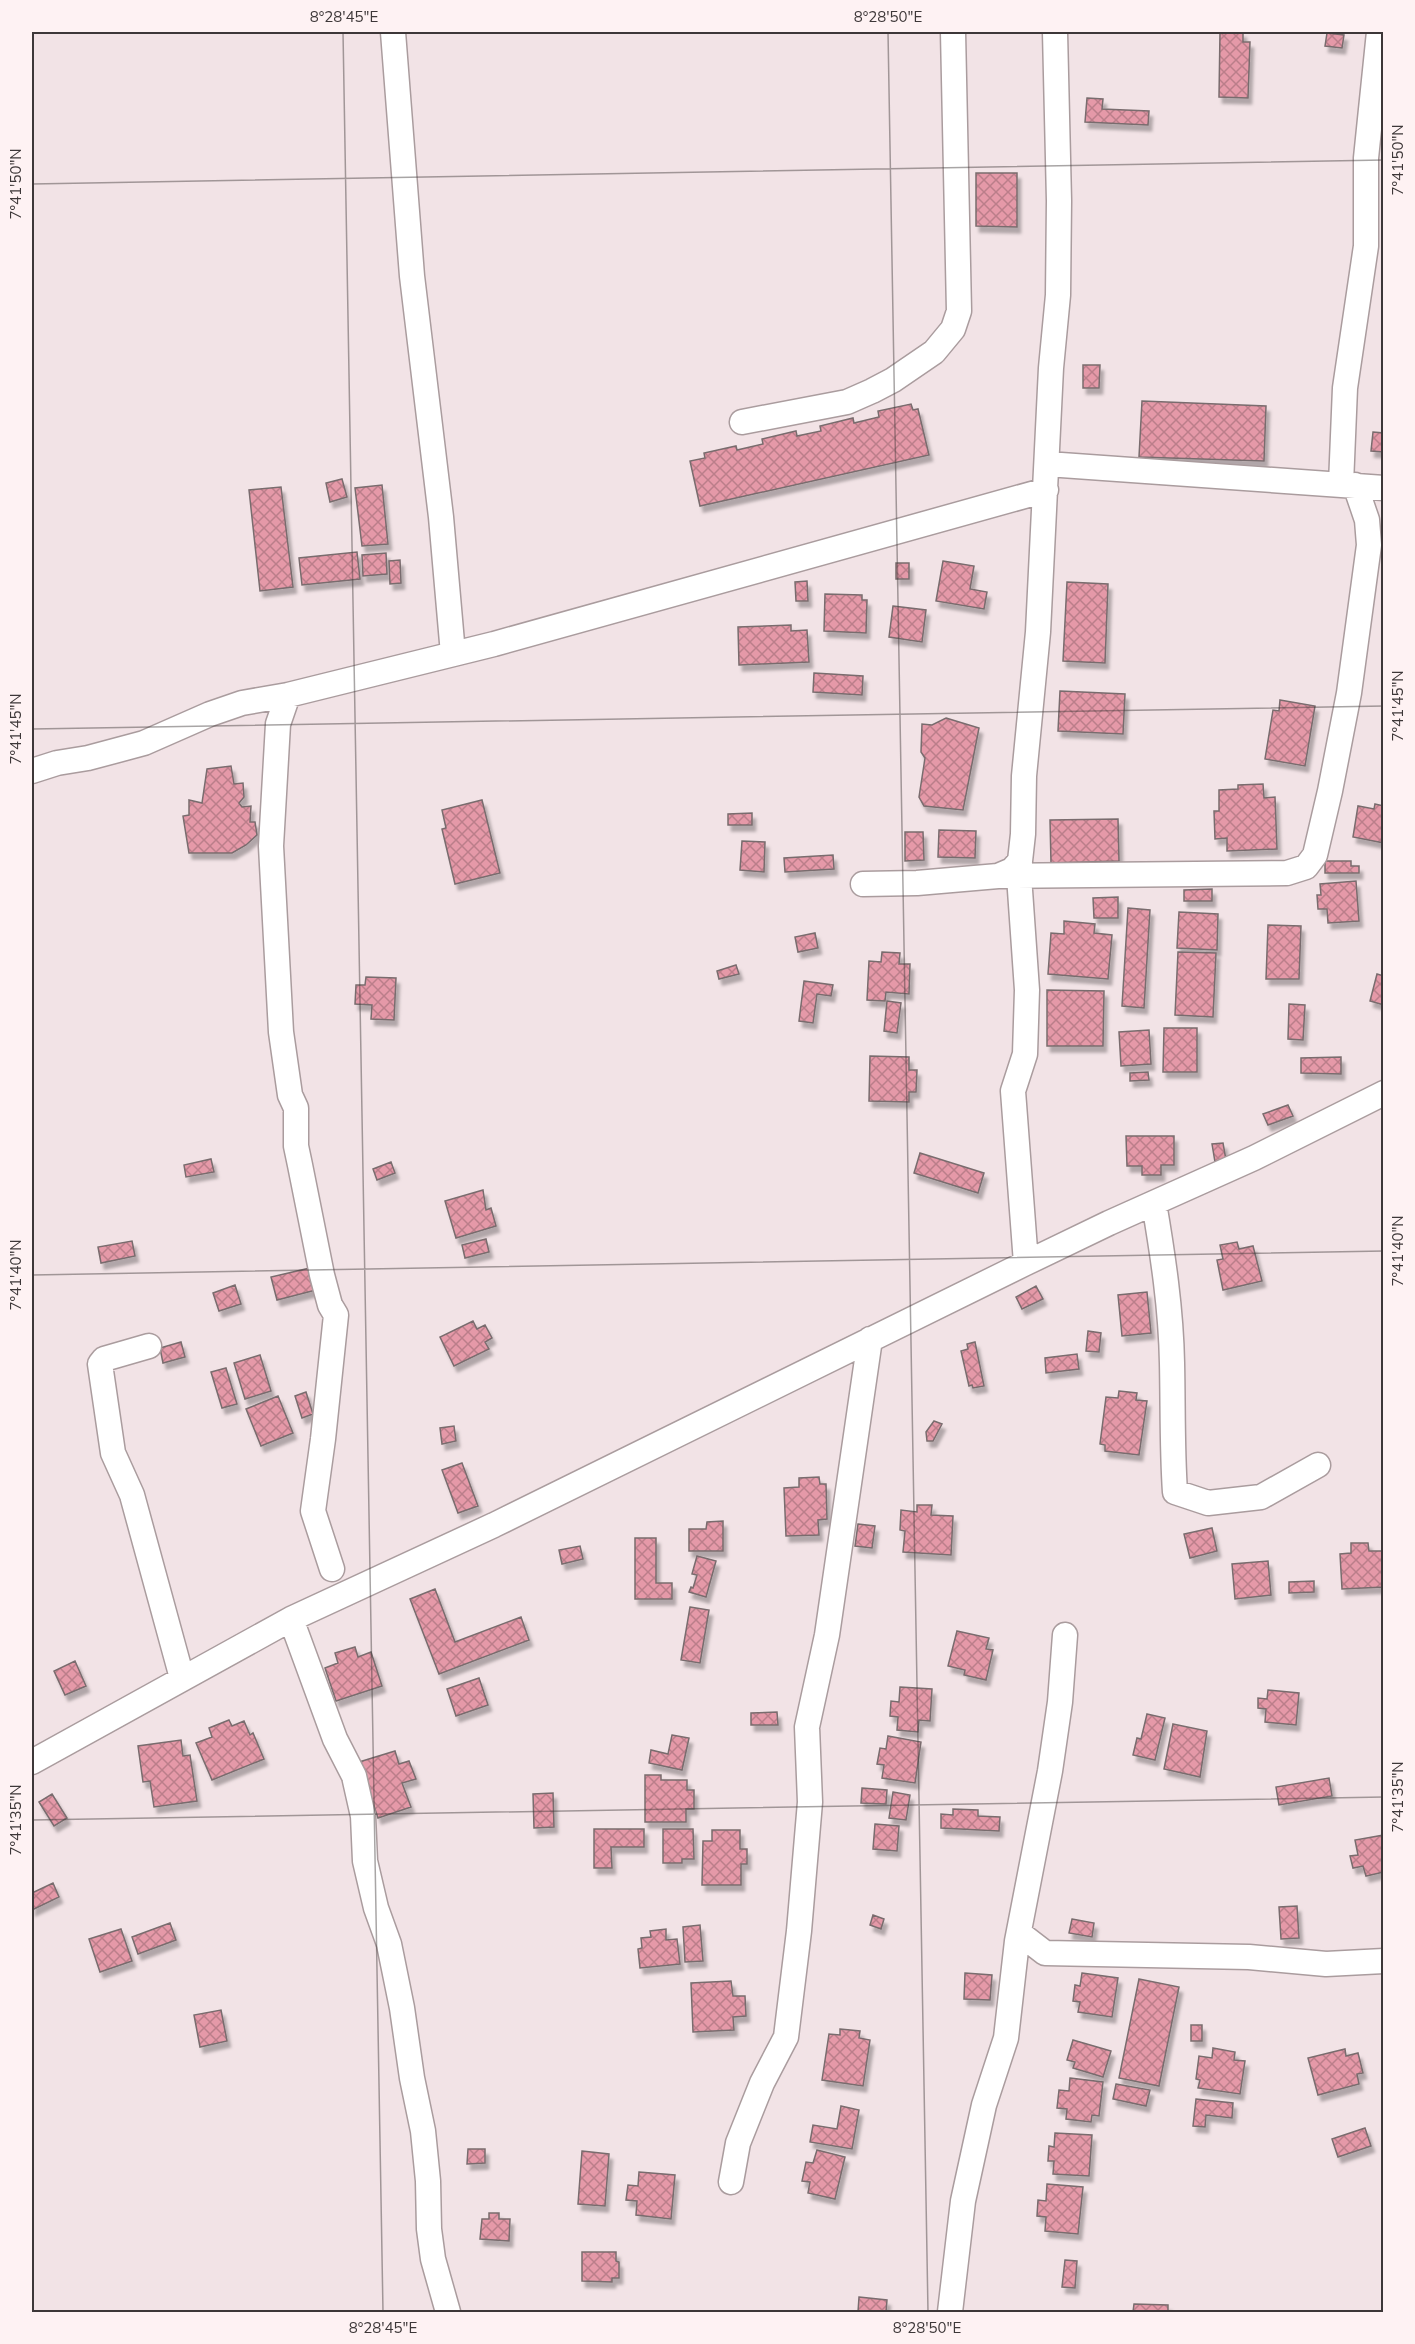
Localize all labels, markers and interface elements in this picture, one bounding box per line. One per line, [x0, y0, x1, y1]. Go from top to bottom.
text: 8°28'45"E [310, 7, 378, 26]
text: 8°28'50"E [854, 7, 922, 26]
text: 7°41'50"N [1388, 125, 1407, 195]
text: 7°41'50"N [6, 149, 25, 219]
text: 7°41'45"N [1388, 671, 1407, 741]
text: 7°41'45"N [6, 694, 25, 764]
text: 7°41'40"N [1388, 1216, 1407, 1286]
text: 7°41'40"N [6, 1240, 25, 1310]
text: 7°41'35"N [1388, 1762, 1407, 1832]
text: 7°41'35"N [6, 1785, 25, 1855]
text: 8°28'45"E [349, 2318, 417, 2337]
text: 8°28'50"E [893, 2318, 961, 2337]

